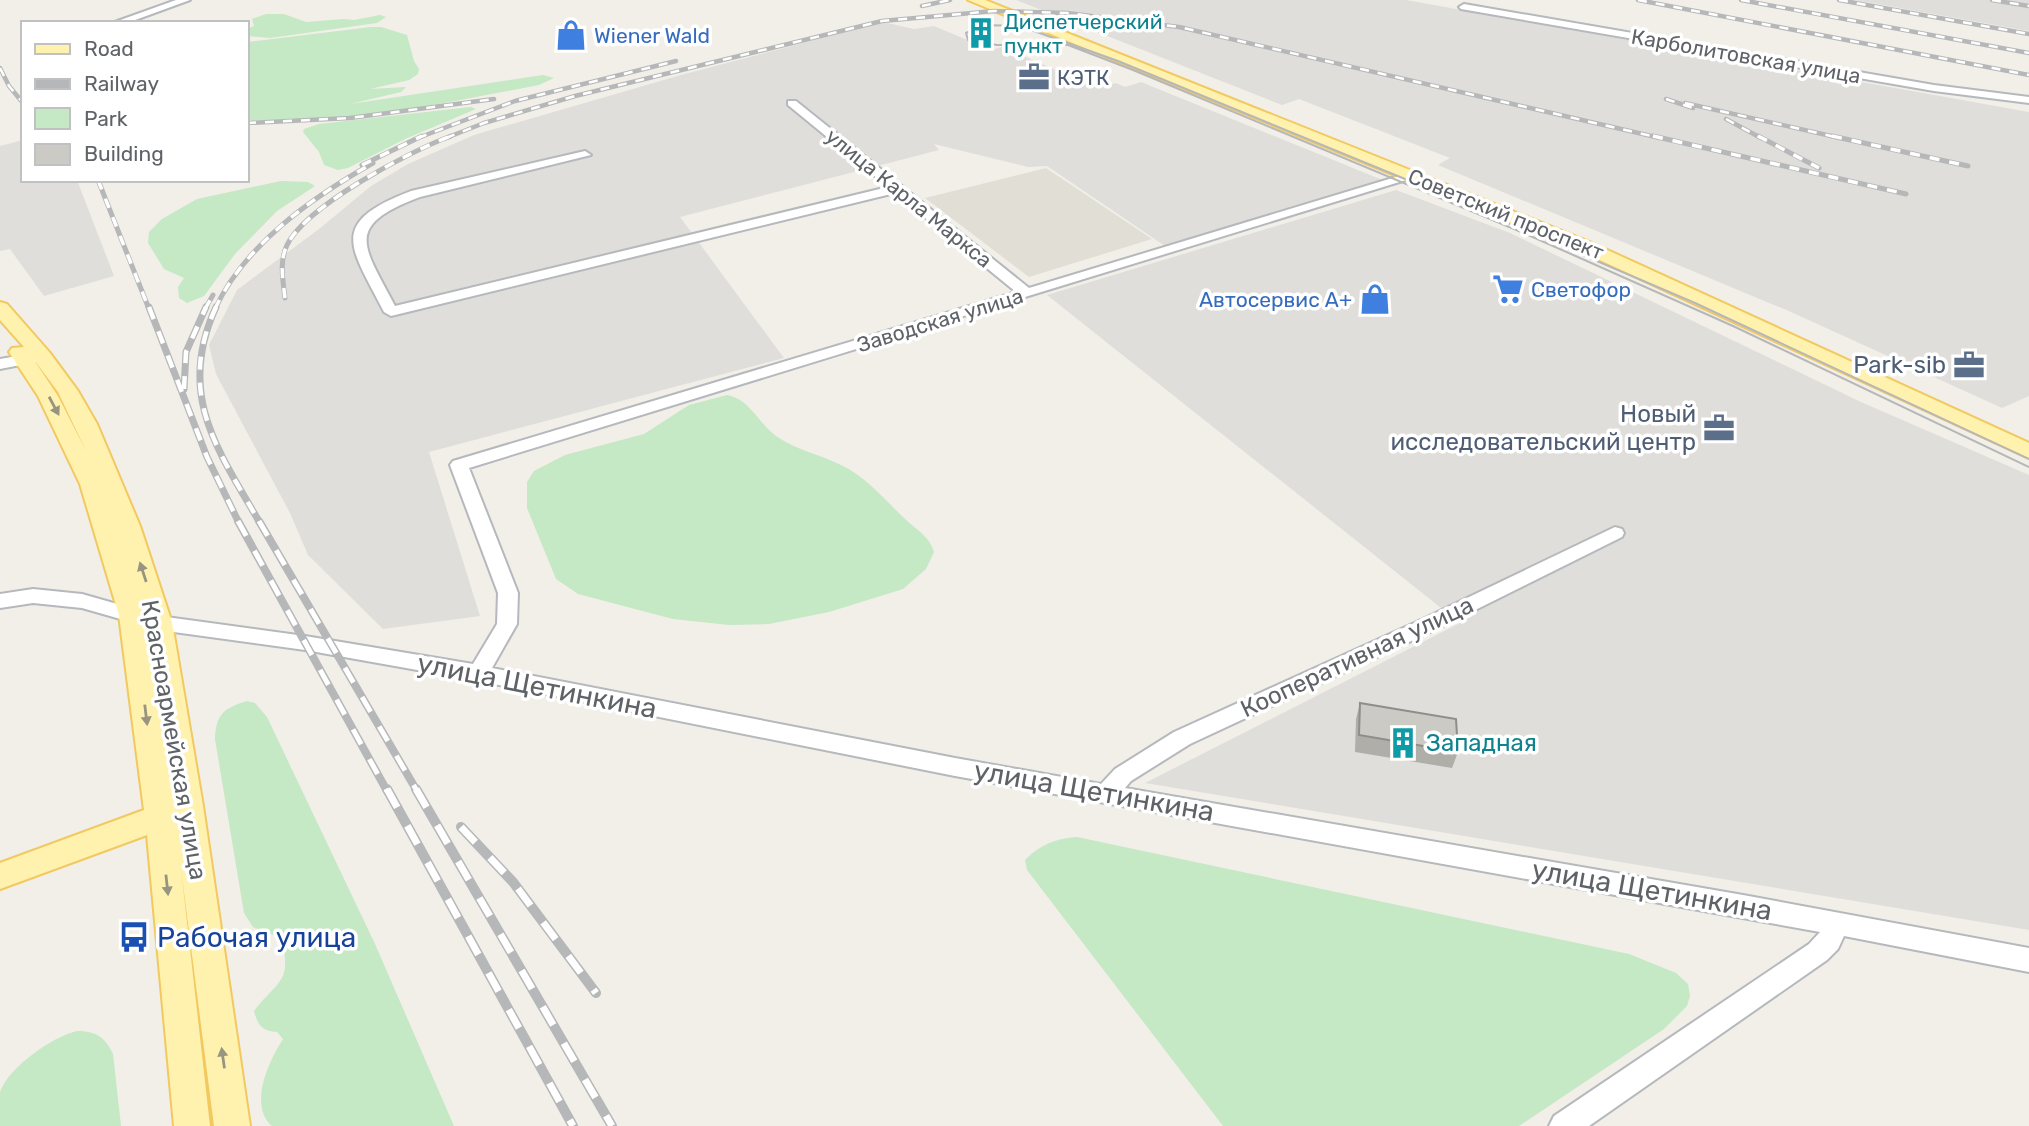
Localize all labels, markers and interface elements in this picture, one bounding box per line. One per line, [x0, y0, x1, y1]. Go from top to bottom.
place label: Диспетчерский пункт [1004, 9, 1162, 58]
building icon: Диспетчерский пункт [964, 16, 998, 50]
shop icon: Wiener Wald [554, 18, 588, 52]
legend [21, 21, 248, 182]
place label: Wiener Wald [594, 23, 710, 48]
street label: Карболитовская улица [1629, 23, 1863, 89]
text: Road [84, 36, 134, 61]
office icon: КЭТК [1017, 60, 1051, 94]
place label: КЭТК [1057, 65, 1110, 90]
text: Railway [84, 71, 159, 96]
text: Park [84, 106, 128, 131]
street label: улица Карла Маркса [821, 123, 997, 273]
text: Building [84, 141, 164, 166]
street label: Советский проспект [1405, 163, 1608, 265]
supermarket icon: Светофор [1491, 272, 1525, 306]
place label: Светофор [1531, 277, 1631, 302]
shop icon: Автосервис А+ [1358, 282, 1392, 316]
street label: Заводская улица [854, 283, 1026, 357]
place label: Автосервис А+ [1199, 287, 1352, 312]
office icon: Park-sib [1952, 348, 1986, 382]
place label: Park-sib [1853, 351, 1946, 379]
one-way arrow [47, 396, 59, 416]
place label: Новый исследовательский центр [1390, 400, 1696, 456]
office icon: Новый исследовательский центр [1702, 411, 1736, 445]
one-way arrow [137, 561, 148, 582]
street label: Кооперативная улица [1236, 591, 1478, 723]
street label: Красноармейская улица [136, 598, 212, 882]
street label: улица Щетинкина [414, 647, 660, 725]
one-way arrow [141, 704, 152, 726]
building icon: Западная [1386, 726, 1420, 760]
place label: Западная [1426, 729, 1537, 757]
street label: улица Щетинкина [971, 754, 1217, 828]
street label: улица Щетинкина [1529, 853, 1775, 927]
one-way arrow [162, 874, 173, 896]
bus stop icon: Рабочая улица [117, 920, 151, 954]
place label: Рабочая улица [157, 921, 356, 954]
one-way arrow [217, 1047, 228, 1069]

